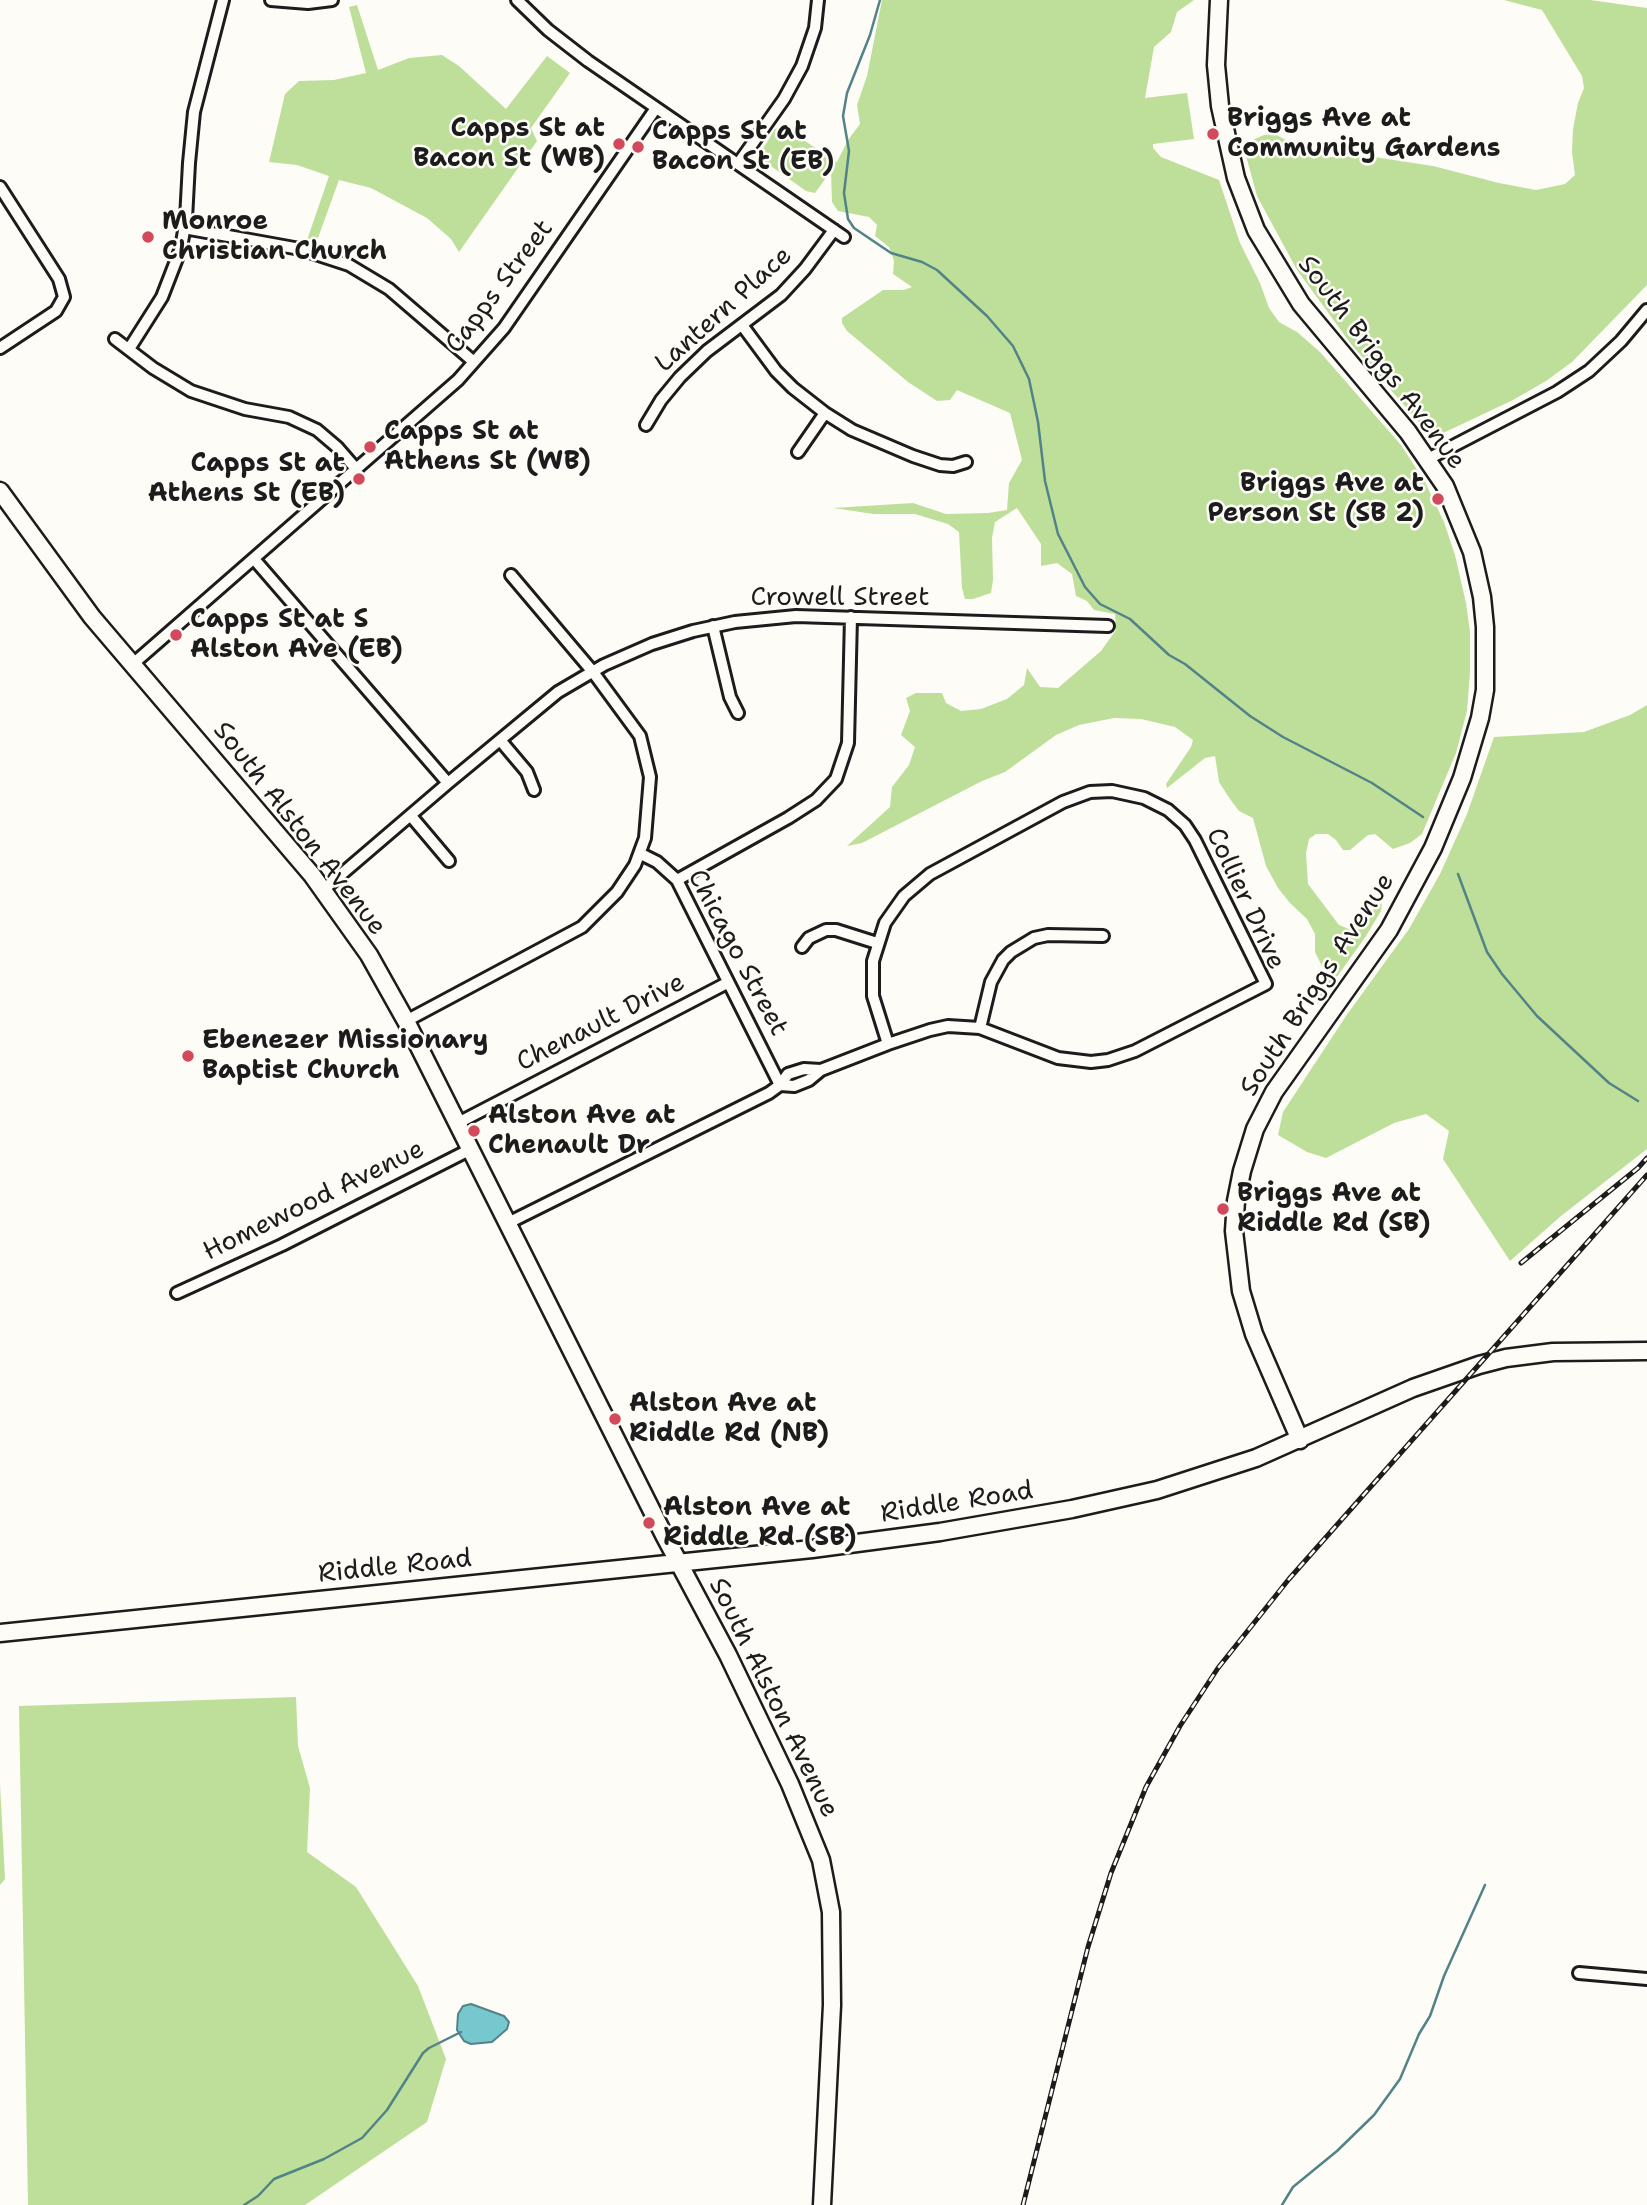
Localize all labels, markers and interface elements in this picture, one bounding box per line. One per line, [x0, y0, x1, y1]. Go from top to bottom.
place label: Briggs Ave at Community Gardens [1227, 103, 1501, 164]
place label: Capps St at Bacon St (WB) [413, 113, 605, 174]
place label: Capps St at Bacon St (EB) [652, 116, 834, 178]
marker: Briggs Ave at Community Gardens [1205, 126, 1221, 142]
marker: Capps St at Bacon St (WB) [611, 136, 627, 152]
marker: Capps St at Bacon St (EB) [630, 139, 646, 155]
place label: Monroe Christian Church [162, 206, 387, 268]
street label: Capps Street [440, 214, 560, 360]
marker: Monroe Christian Church [140, 229, 156, 245]
street label: Lantern Place [649, 241, 799, 379]
street label: South Briggs Avenue [1290, 250, 1472, 476]
place label: Capps St at Athens St (WB) [384, 416, 591, 478]
marker: Capps St at Athens St (WB) [362, 439, 378, 455]
place label: Capps St at Athens St (EB) [148, 448, 345, 510]
place label: Briggs Ave at Person St (SB 2) [1208, 468, 1424, 530]
marker: Capps St at Athens St (EB) [351, 471, 367, 487]
marker: Briggs Ave at Person St (SB 2) [1430, 491, 1446, 507]
street label: Crowell Street [750, 582, 930, 614]
place label: Capps St at S Alston Ave (EB) [190, 604, 403, 666]
marker: Capps St at S Alston Ave (EB) [168, 627, 184, 643]
street label: South Alston Avenue [206, 716, 392, 942]
street label: Collier Drive [1199, 823, 1291, 975]
street label: Chicago Street [680, 865, 794, 1041]
street label: South Briggs Avenue [1234, 868, 1402, 1102]
street label: Chenault Drive [512, 967, 690, 1079]
place label: Ebenezer Missionary Baptist Church [202, 1025, 489, 1086]
marker: Ebenezer Missionary Baptist Church [180, 1048, 196, 1064]
place label: Alston Ave at Chenault Dr [488, 1100, 675, 1162]
marker: Alston Ave at Chenault Dr [466, 1123, 482, 1139]
street label: Homewood Avenue [198, 1134, 430, 1268]
place label: Briggs Ave at Riddle Rd (SB) [1237, 1178, 1430, 1240]
marker: Briggs Ave at Riddle Rd (SB) [1215, 1201, 1231, 1217]
place label: Alston Ave at Riddle Rd (NB) [629, 1388, 829, 1450]
marker: Alston Ave at Riddle Rd (NB) [607, 1411, 623, 1427]
street label: Riddle Road [878, 1476, 1036, 1530]
place label: Alston Ave at Riddle Rd (SB) [663, 1492, 856, 1554]
marker: Alston Ave at Riddle Rd (SB) [641, 1515, 657, 1531]
street label: Riddle Road [317, 1543, 473, 1591]
street label: South Alston Avenue [701, 1573, 845, 1823]

